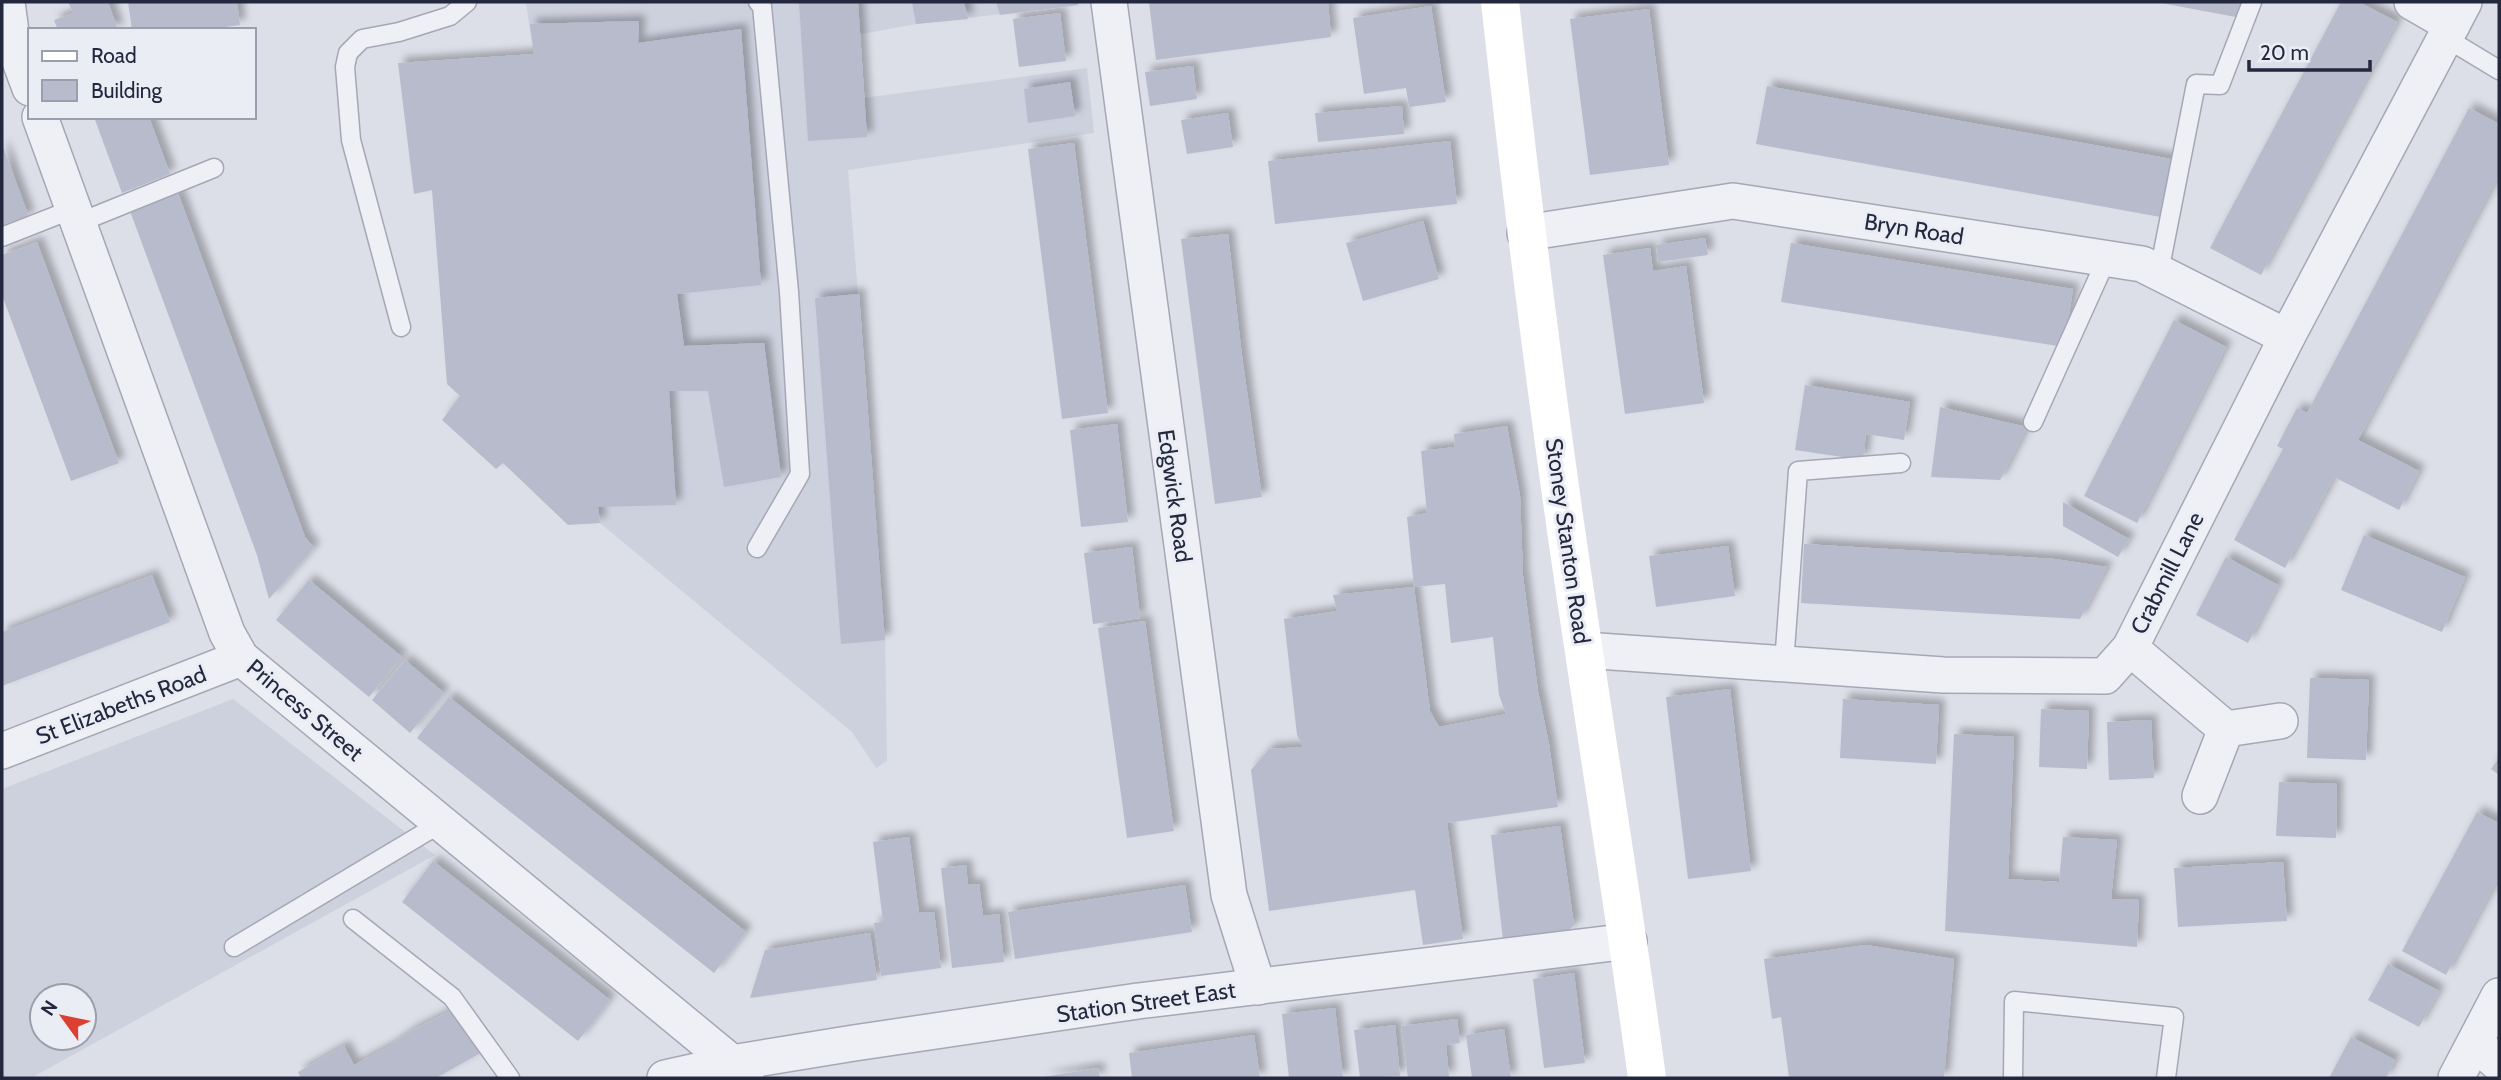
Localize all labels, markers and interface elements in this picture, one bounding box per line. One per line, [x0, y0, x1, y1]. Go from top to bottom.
legend [28, 28, 256, 119]
scale bar [2249, 28, 2370, 72]
text: 20 m [2260, 40, 2309, 65]
text: Road [91, 43, 137, 68]
text: Building [91, 78, 163, 103]
street label: Bryn Road [1862, 207, 1966, 251]
street label: Edgwick Road [1152, 428, 1198, 564]
street label: Stoney Stanton Road [1540, 436, 1596, 646]
street label: Crabmill Lane [2124, 507, 2210, 639]
street label: Princess Street [241, 653, 369, 767]
street label: St Elizabeths Road [32, 660, 210, 750]
street label: Station Street East [1055, 976, 1237, 1028]
north arrow [28, 982, 98, 1052]
text: N [36, 996, 62, 1020]

